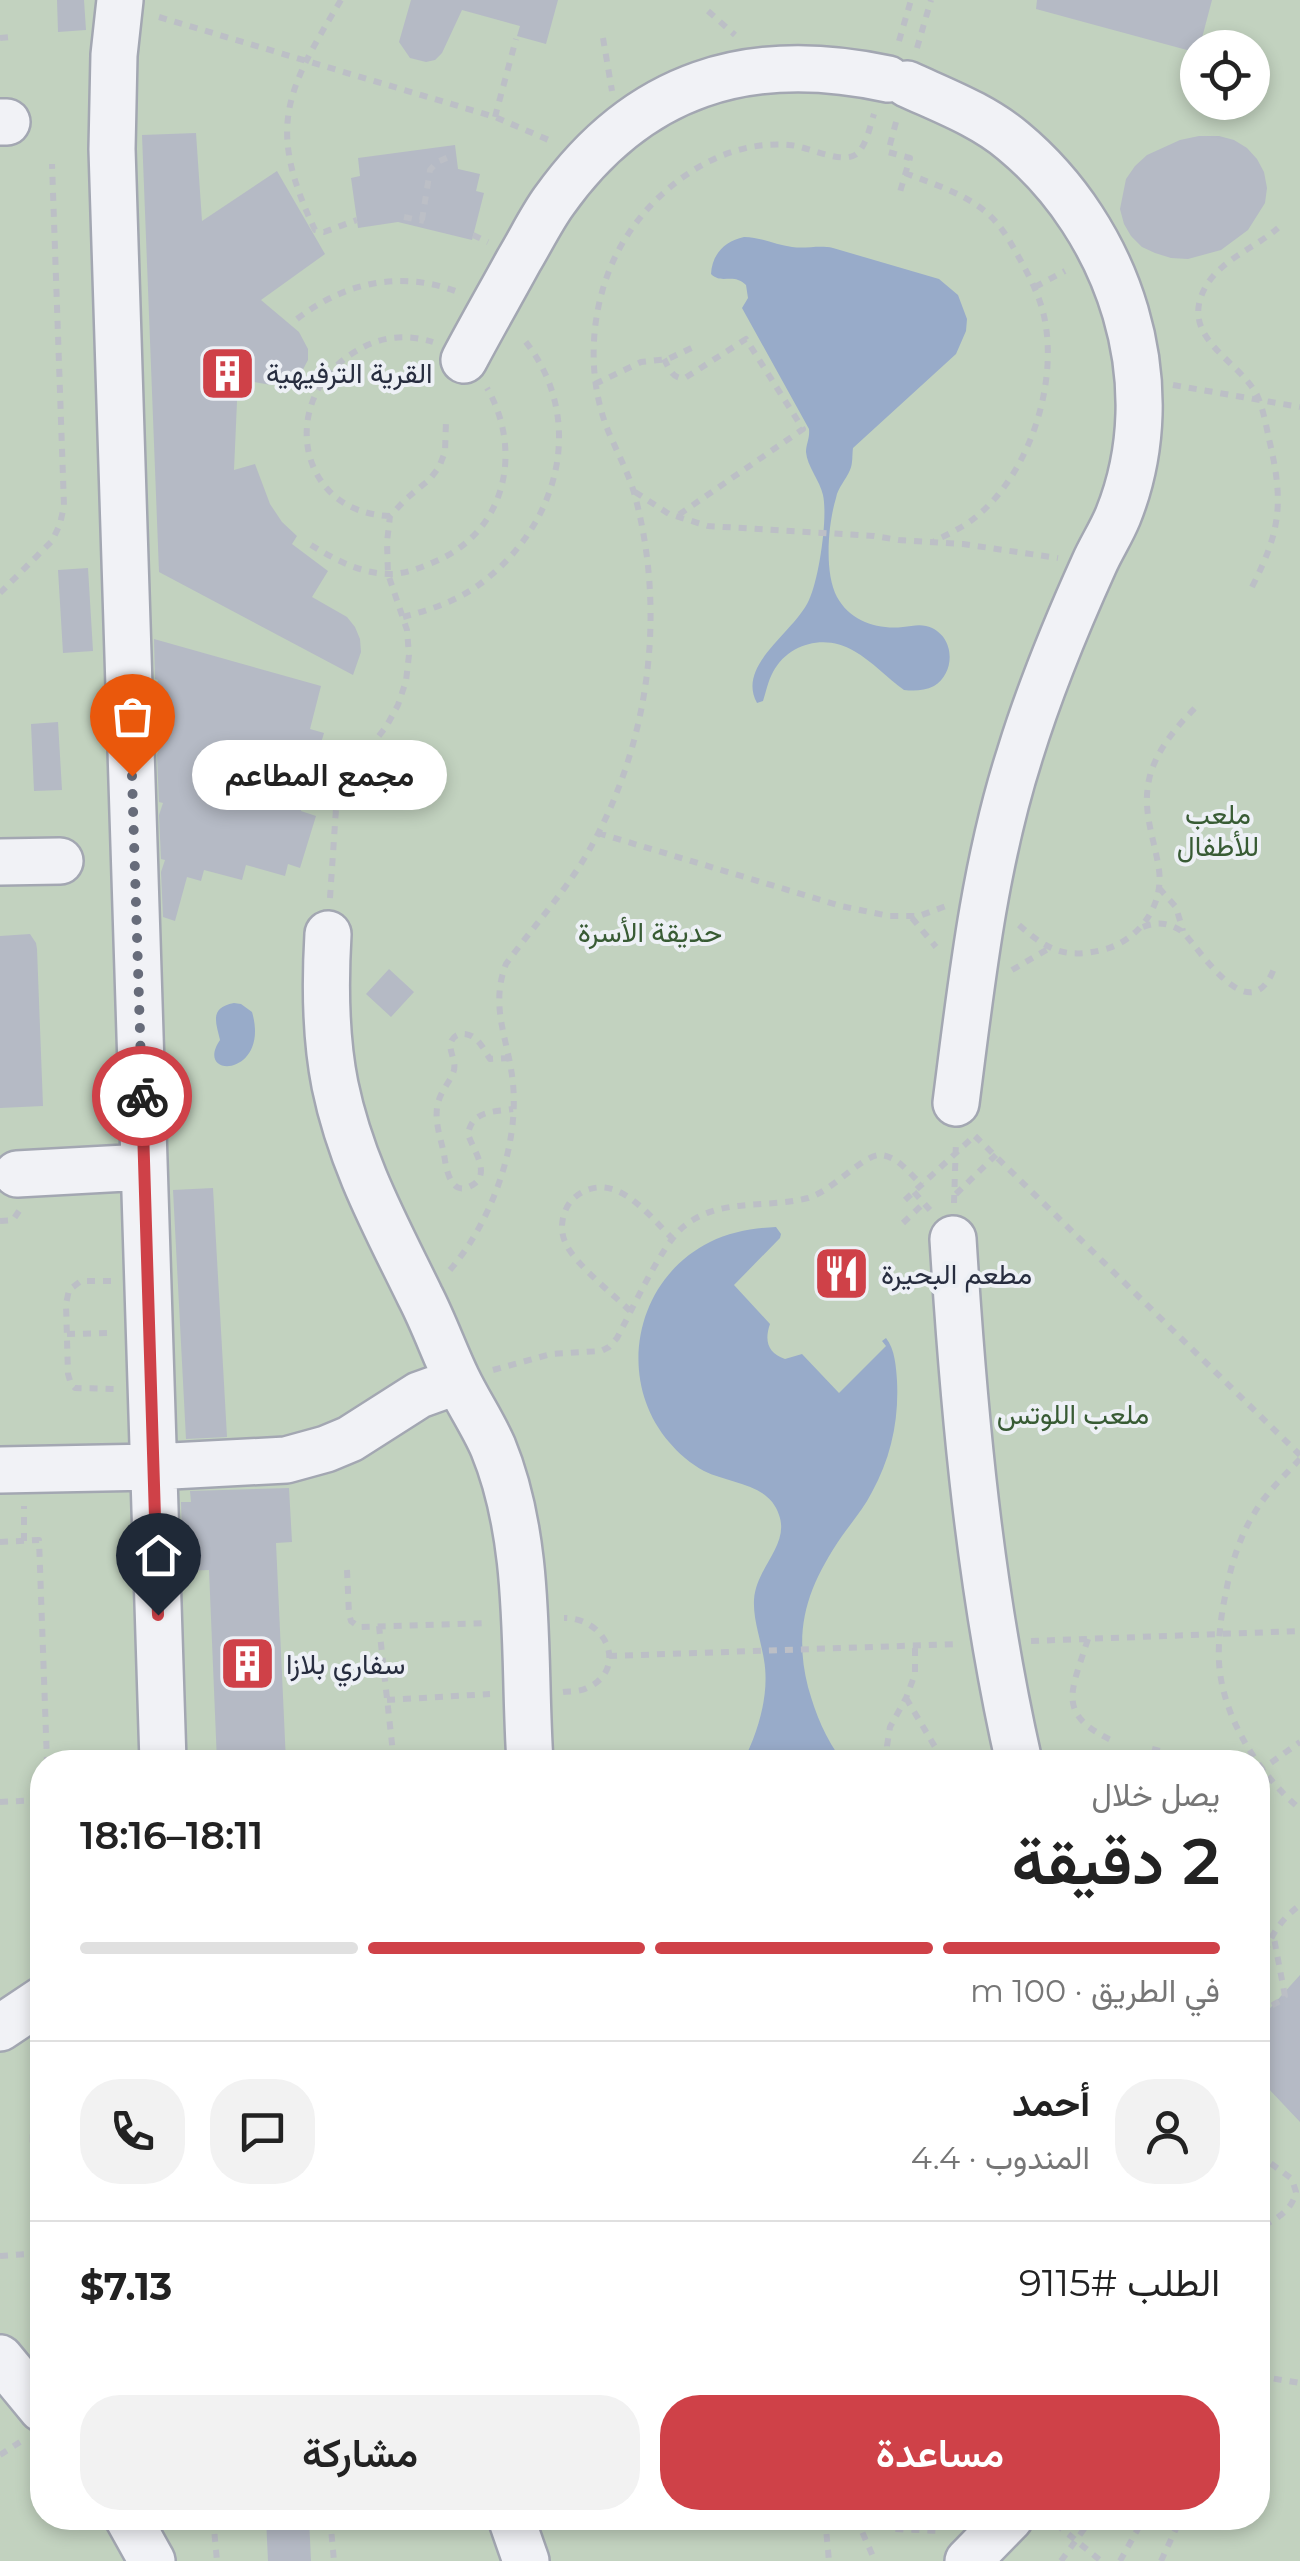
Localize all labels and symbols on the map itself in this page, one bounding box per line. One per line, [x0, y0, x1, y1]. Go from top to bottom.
building icon: القرية الترفيهية [197, 343, 257, 403]
place label: القرية الترفيهية [266, 356, 432, 391]
pin [90, 674, 175, 777]
callout: مجمع المطاعم [192, 741, 447, 811]
park label: ملعب للأطفال [1177, 797, 1259, 863]
park label: حديقة الأسرة [578, 915, 722, 950]
courier [92, 1046, 192, 1146]
restaurant icon: مطعم البحيرة [812, 1244, 872, 1304]
place label: مطعم البحيرة [881, 1257, 1032, 1293]
park label: ملعب اللوتس [997, 1397, 1149, 1432]
pin [116, 1513, 201, 1616]
building icon: سفاري بلازا [217, 1634, 277, 1694]
place label: سفاري بلازا [286, 1647, 405, 1687]

